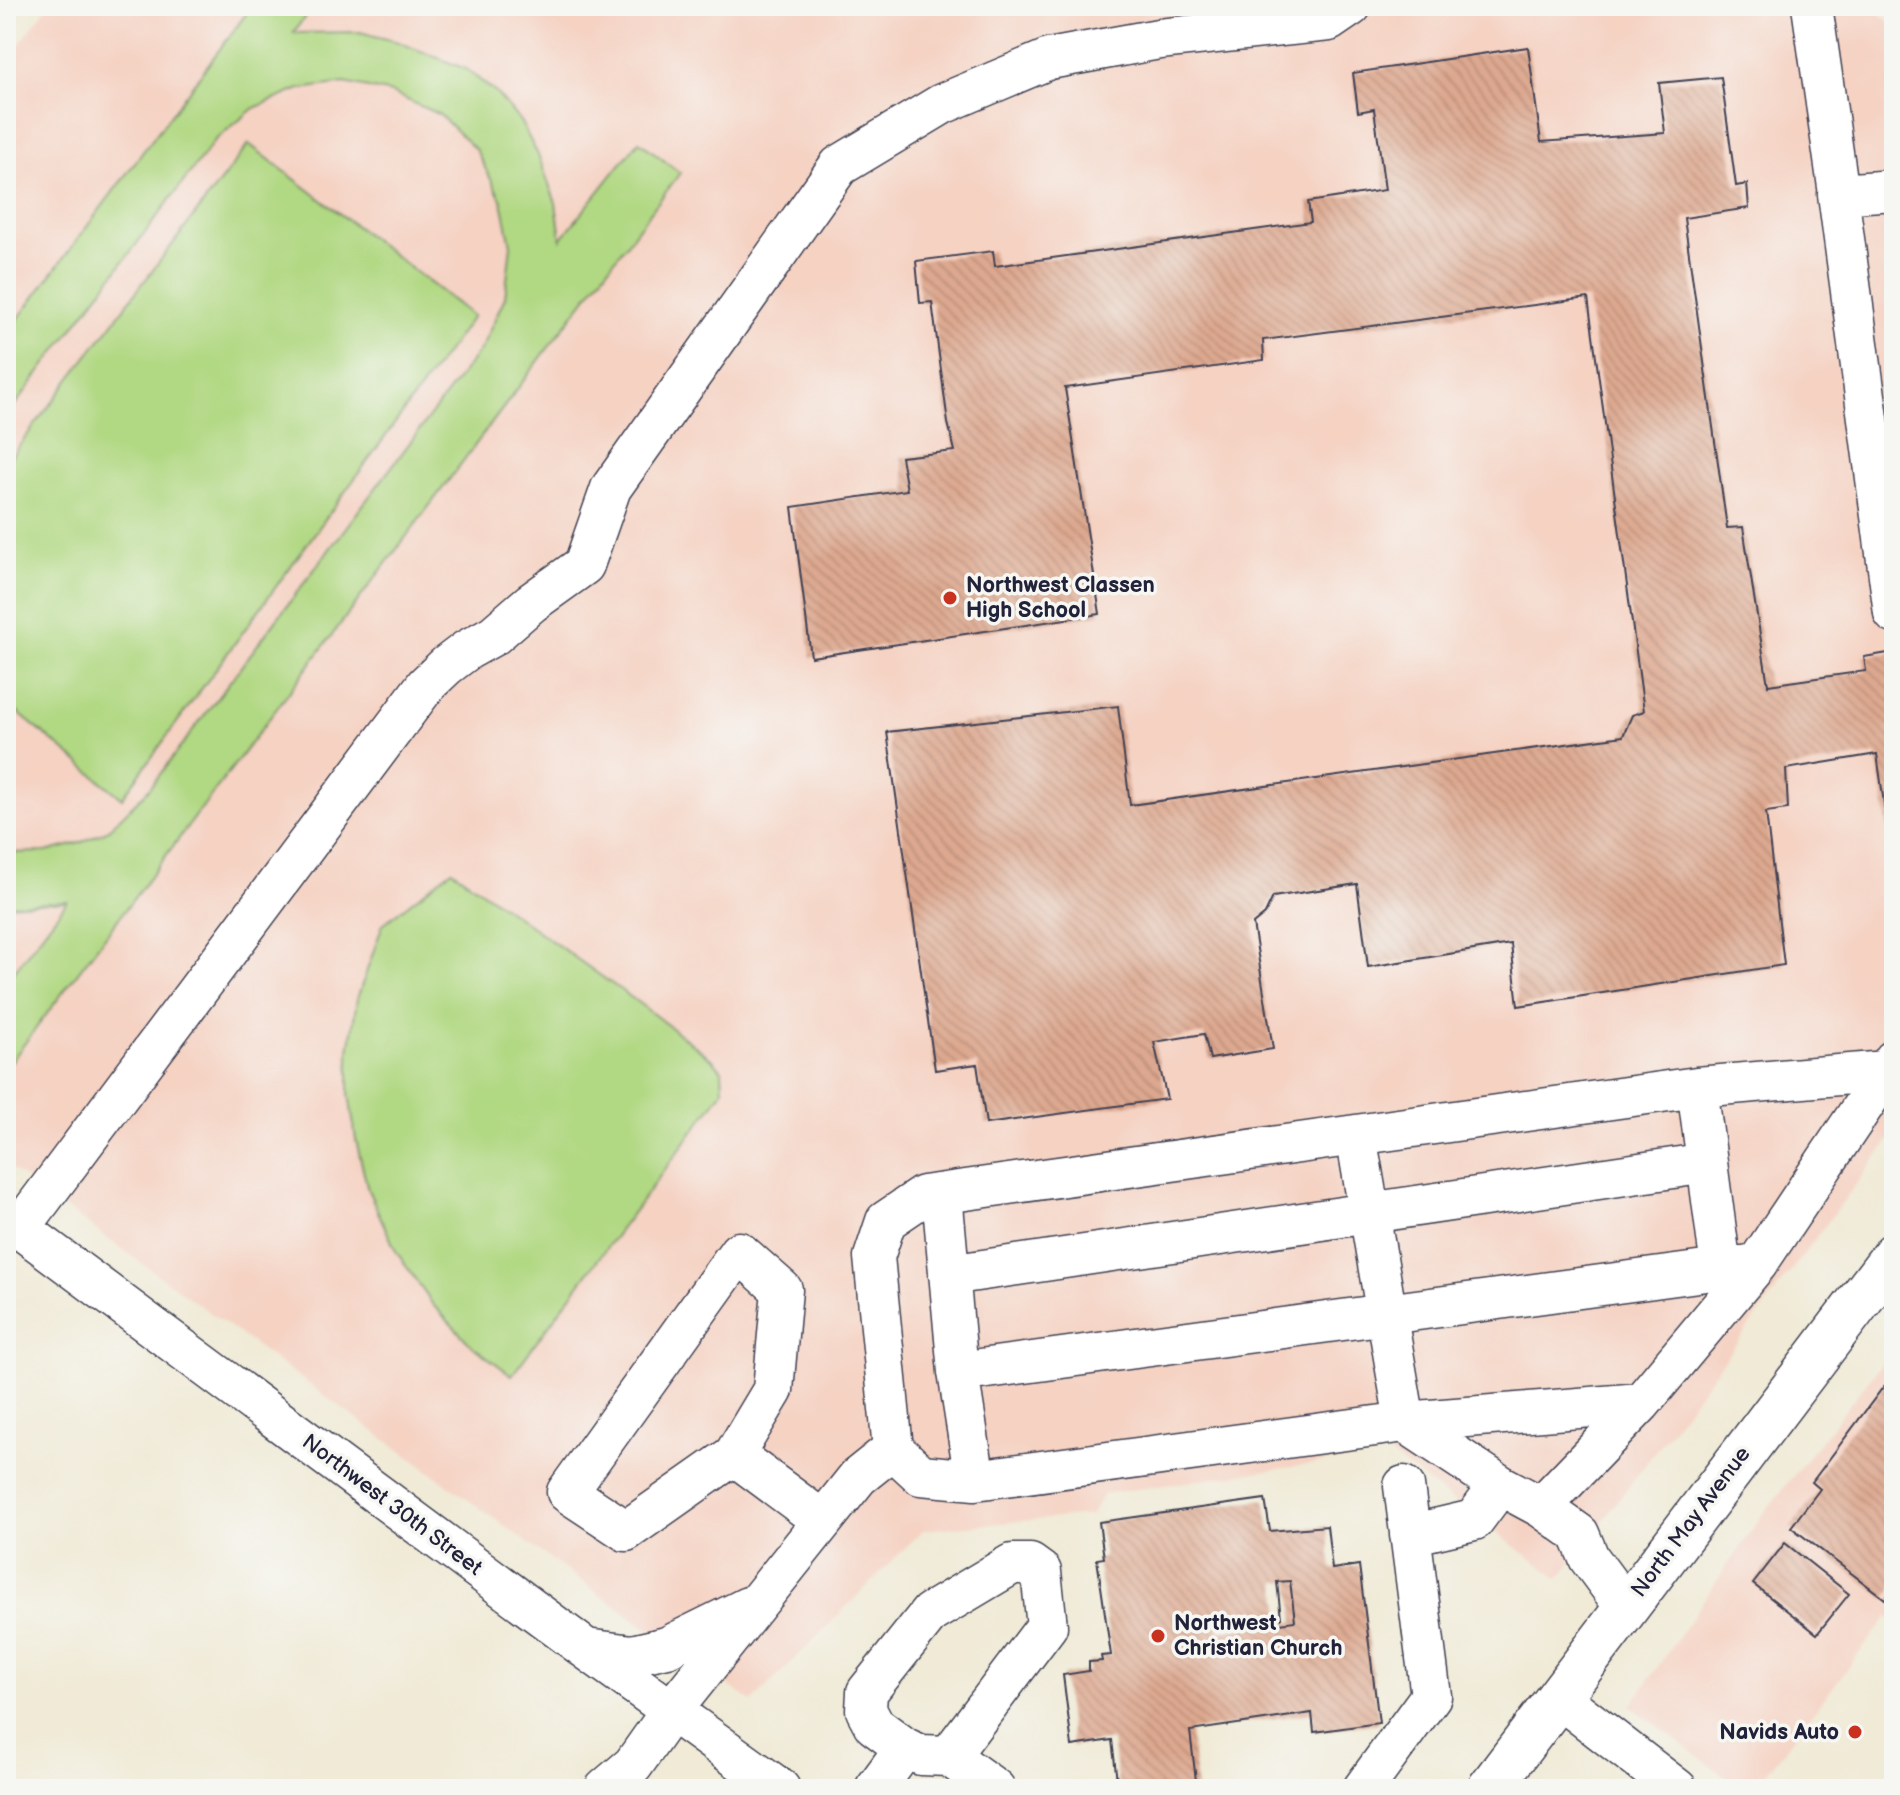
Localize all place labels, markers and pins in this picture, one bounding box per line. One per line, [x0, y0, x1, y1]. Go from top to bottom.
place label: Northwest Classen High School [966, 572, 1155, 624]
marker: Northwest Classen High School [941, 589, 959, 607]
place label: Northwest Christian Church [1174, 1610, 1342, 1662]
marker: Northwest Christian Church [1149, 1627, 1167, 1645]
place label: Navids Auto [1719, 1719, 1839, 1746]
marker: Navids Auto [1846, 1723, 1864, 1741]

